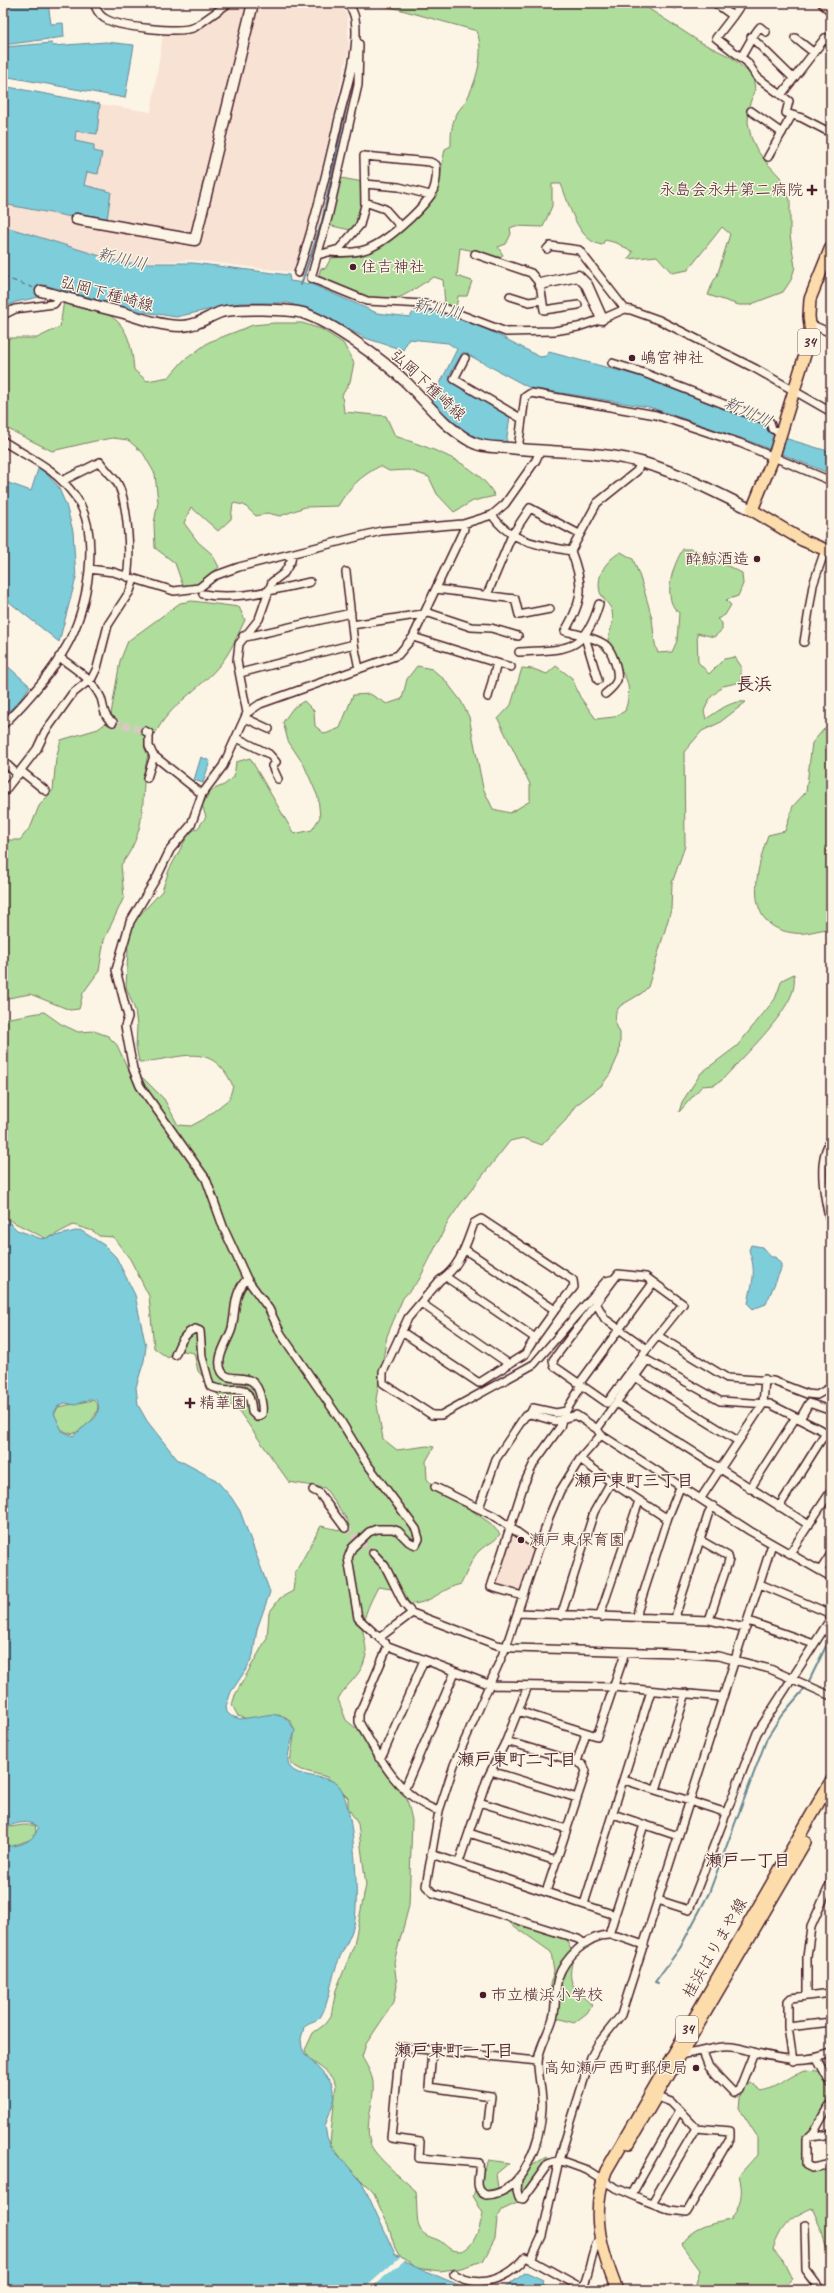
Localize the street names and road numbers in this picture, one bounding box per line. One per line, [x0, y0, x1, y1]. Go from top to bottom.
street label: 弘岡下種崎線 [58, 272, 156, 316]
road number: 34 [798, 329, 820, 355]
street label: 弘岡下種崎線 [386, 345, 470, 425]
street label: 桂浜はりまや線 [678, 1894, 752, 2002]
road number: 34 [676, 2016, 698, 2042]

